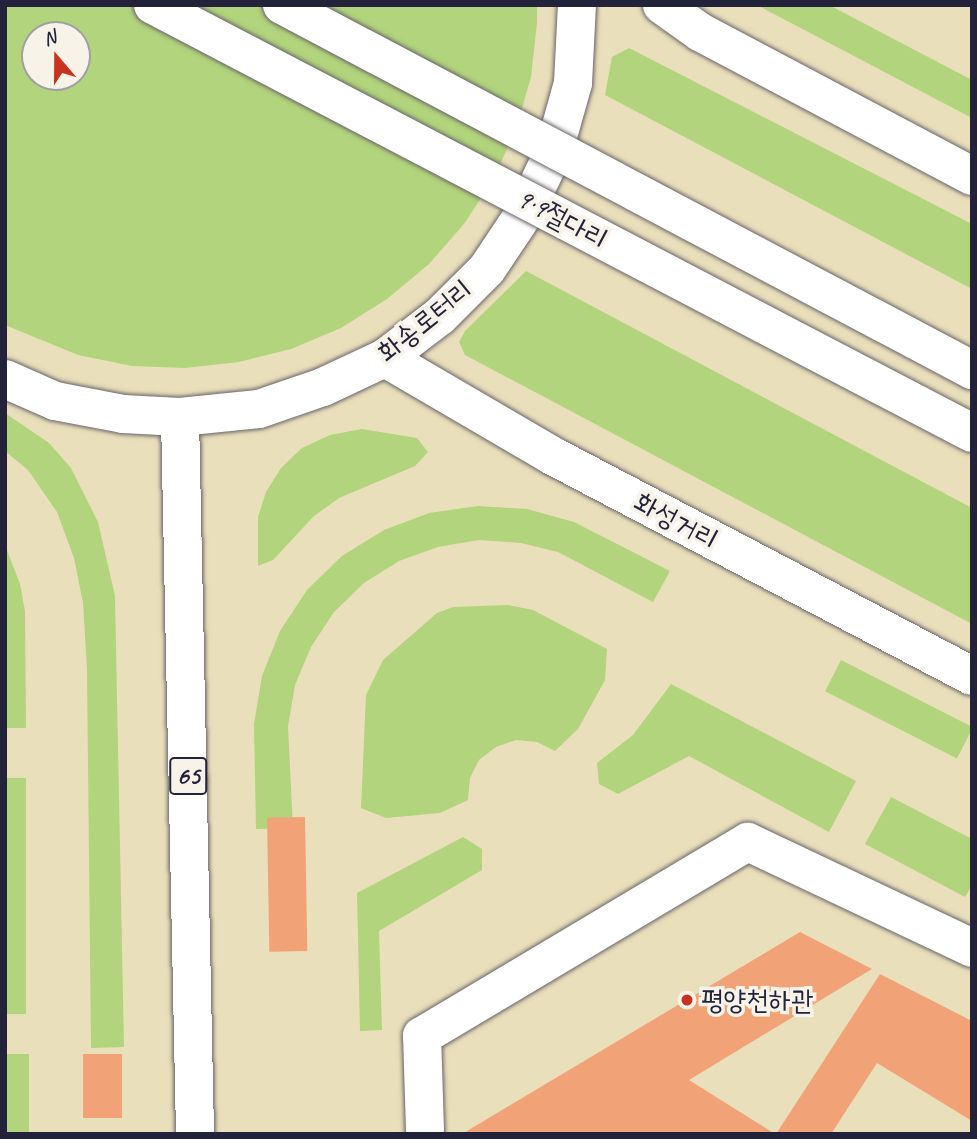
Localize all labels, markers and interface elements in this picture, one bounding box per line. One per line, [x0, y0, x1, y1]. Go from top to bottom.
north arrow [21, 21, 91, 91]
text: N [40, 25, 59, 51]
street label: 9·9절다리 [511, 181, 613, 257]
street label: 화송로터리 [371, 272, 479, 370]
street label: 화성거리 [628, 485, 724, 557]
road number: 65 [169, 754, 207, 798]
place label: 평양천하관 [701, 983, 814, 1017]
marker: 평양천하관 [679, 992, 695, 1008]

